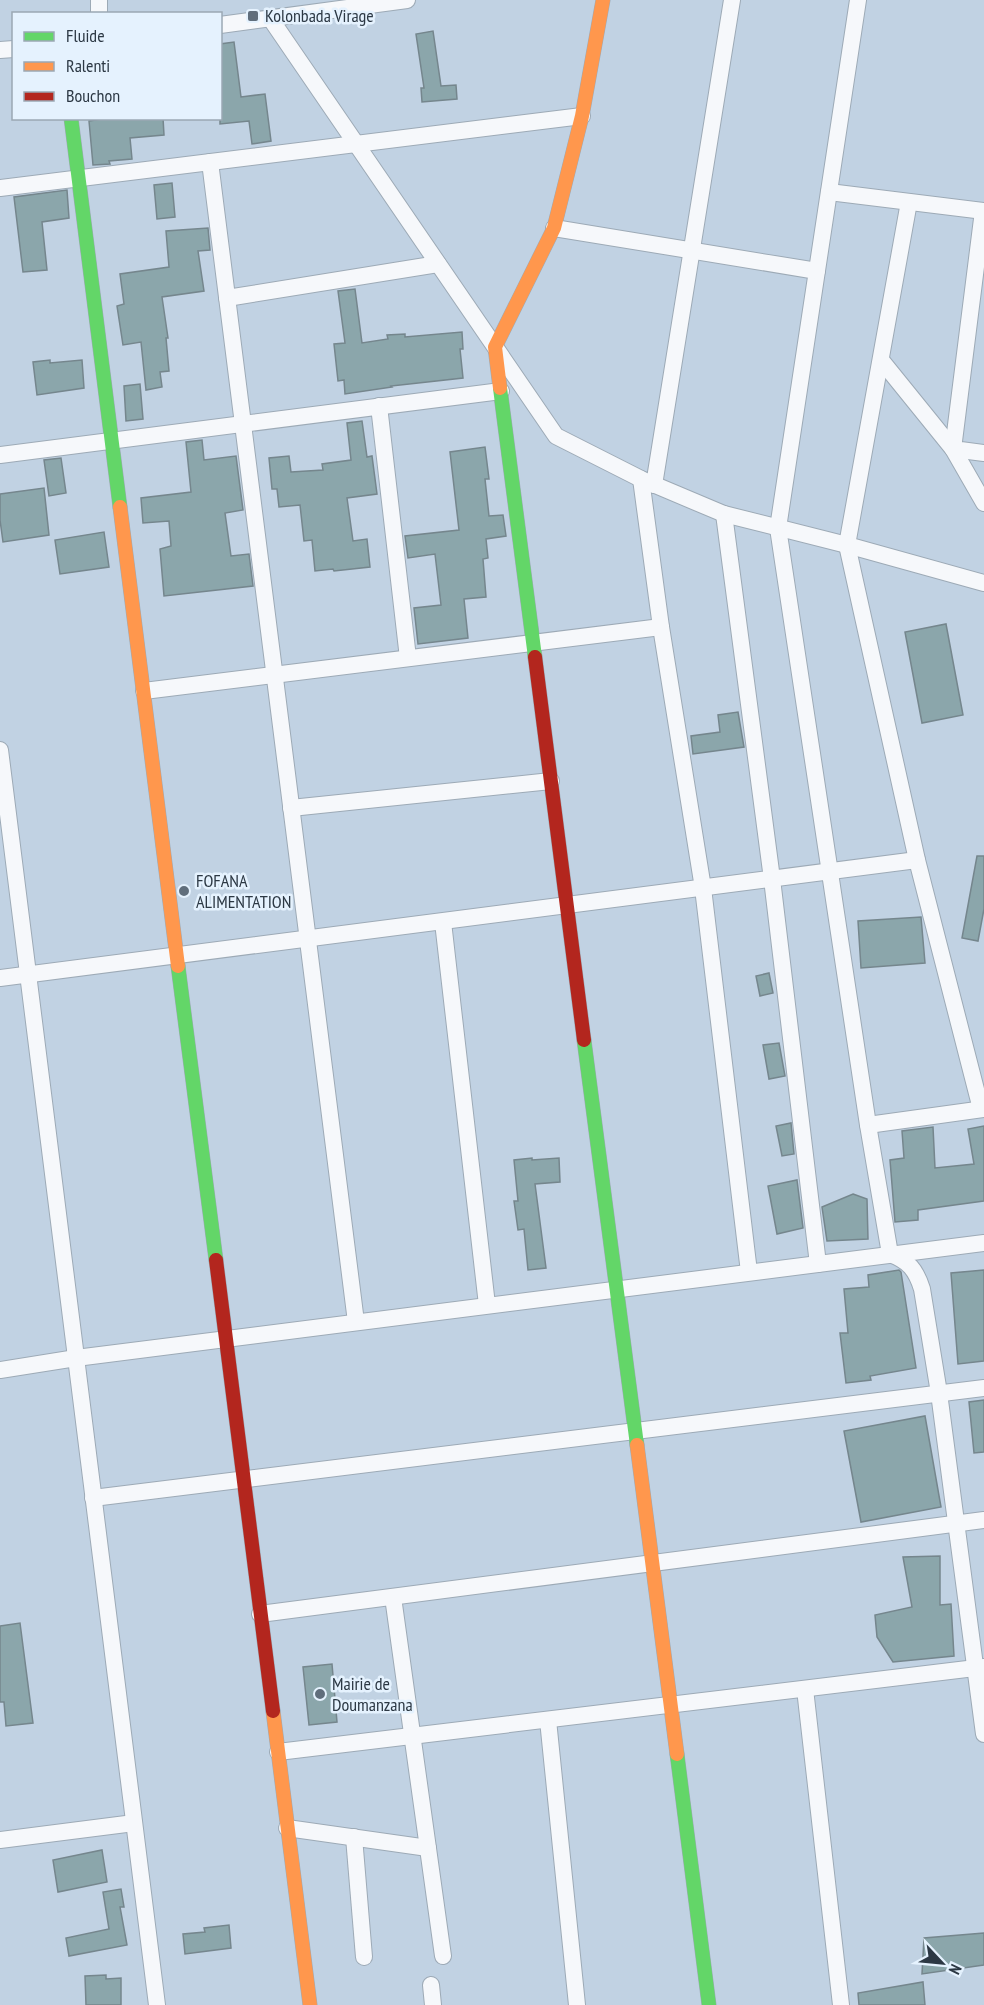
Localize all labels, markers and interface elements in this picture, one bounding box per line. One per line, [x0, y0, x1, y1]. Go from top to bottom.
place label: Kolonbada Virage [265, 4, 374, 27]
marker: Kolonbada Virage [246, 9, 260, 23]
legend [12, 12, 222, 120]
text: Fluide [66, 24, 105, 47]
text: Ralenti [66, 54, 110, 77]
text: Bouchon [66, 84, 120, 107]
place label: FOFANA ALIMENTATION [196, 869, 291, 913]
marker: FOFANA ALIMENTATION [177, 884, 191, 898]
place label: Mairie de Doumanzana [332, 1672, 413, 1716]
marker: Mairie de Doumanzana [313, 1687, 327, 1701]
north arrow [912, 1933, 972, 1993]
text: N [945, 1961, 966, 1978]

